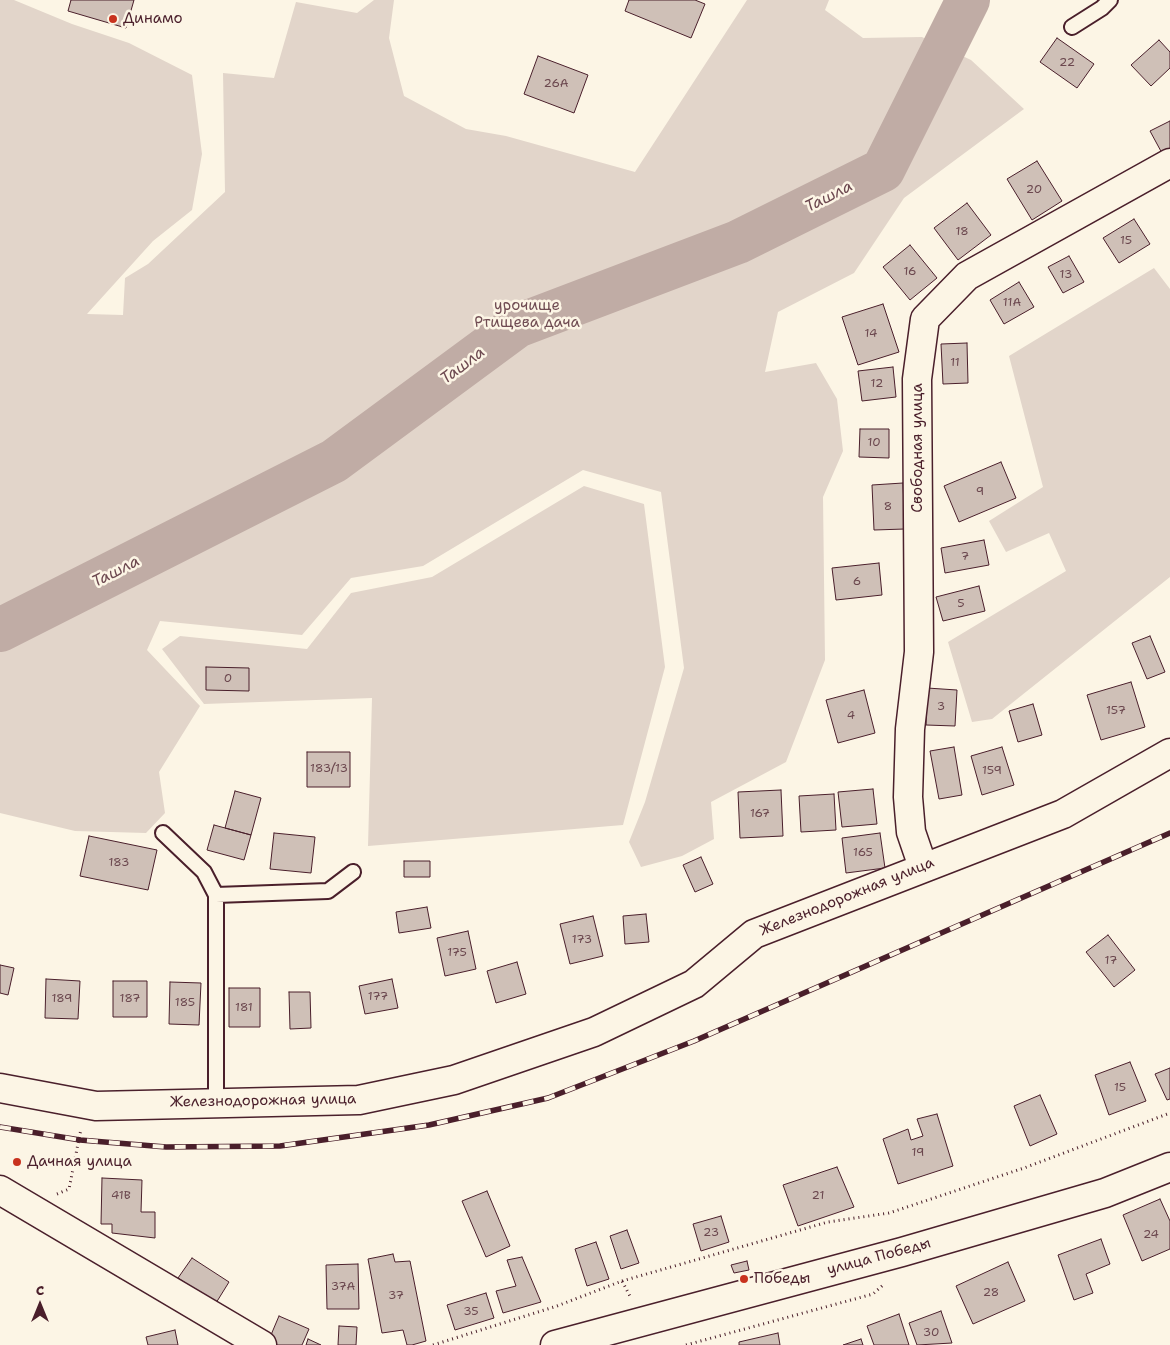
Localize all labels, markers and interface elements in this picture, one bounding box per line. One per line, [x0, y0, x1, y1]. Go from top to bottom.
place label: Динамо [123, 10, 183, 28]
marker: Динамо [107, 13, 119, 25]
house number: 22 [1059, 56, 1075, 70]
house number: 26А [544, 77, 568, 91]
water label: Ташла [802, 177, 856, 217]
house number: 20 [1026, 183, 1042, 197]
house number: 18 [955, 225, 969, 239]
house number: 15 [1120, 234, 1132, 248]
house number: 16 [903, 265, 917, 279]
house number: 13 [1060, 268, 1072, 282]
house number: 11А [1003, 296, 1021, 310]
park label: урочище Ртищева дача [474, 297, 580, 332]
house number: 14 [865, 327, 877, 341]
water label: Ташла [437, 343, 489, 389]
house number: 11 [950, 356, 960, 370]
house number: 12 [871, 377, 883, 391]
street label: Свободная улица [909, 383, 927, 513]
house number: 10 [867, 436, 881, 450]
house number: 9 [976, 485, 984, 499]
house number: 8 [884, 500, 892, 514]
house number: 7 [961, 550, 969, 564]
water label: Ташла [89, 552, 143, 592]
house number: 6 [853, 575, 861, 589]
house number: 5 [957, 597, 965, 611]
house number: 0 [224, 672, 232, 686]
house number: 3 [937, 700, 945, 714]
house number: 157 [1106, 704, 1126, 718]
house number: 4 [847, 709, 855, 723]
house number: 183/13 [310, 762, 348, 776]
house number: 159 [982, 764, 1002, 778]
house number: 167 [750, 807, 770, 821]
house number: 165 [853, 846, 873, 860]
street label: Железнодорожная улица [757, 854, 937, 940]
house number: 183 [109, 856, 129, 870]
house number: 173 [572, 933, 592, 947]
house number: 175 [447, 946, 467, 960]
house number: 17 [1105, 954, 1117, 968]
house number: 177 [368, 990, 388, 1004]
house number: 189 [51, 992, 73, 1006]
house number: 187 [120, 992, 140, 1006]
house number: 185 [175, 996, 195, 1010]
house number: 181 [235, 1001, 253, 1015]
house number: 15 [1114, 1081, 1126, 1095]
street label: Железнодорожная улица [170, 1090, 356, 1112]
house number: 19 [912, 1146, 924, 1160]
place label: Дачная улица [27, 1153, 132, 1171]
marker: Дачная улица [11, 1156, 23, 1168]
house number: 41В [111, 1189, 131, 1203]
house number: 21 [812, 1189, 824, 1203]
house number: 23 [703, 1226, 719, 1240]
house number: 24 [1143, 1228, 1159, 1242]
street label: улица Победы [825, 1235, 933, 1279]
place label: Победы [754, 1270, 810, 1288]
marker: Победы [738, 1273, 750, 1285]
north arrow [15, 1280, 65, 1330]
house number: 37А [331, 1280, 355, 1294]
text: С [36, 1281, 44, 1299]
house number: 28 [983, 1286, 999, 1300]
house number: 37 [388, 1289, 404, 1303]
house number: 35 [463, 1305, 479, 1319]
house number: 30 [923, 1326, 939, 1340]

